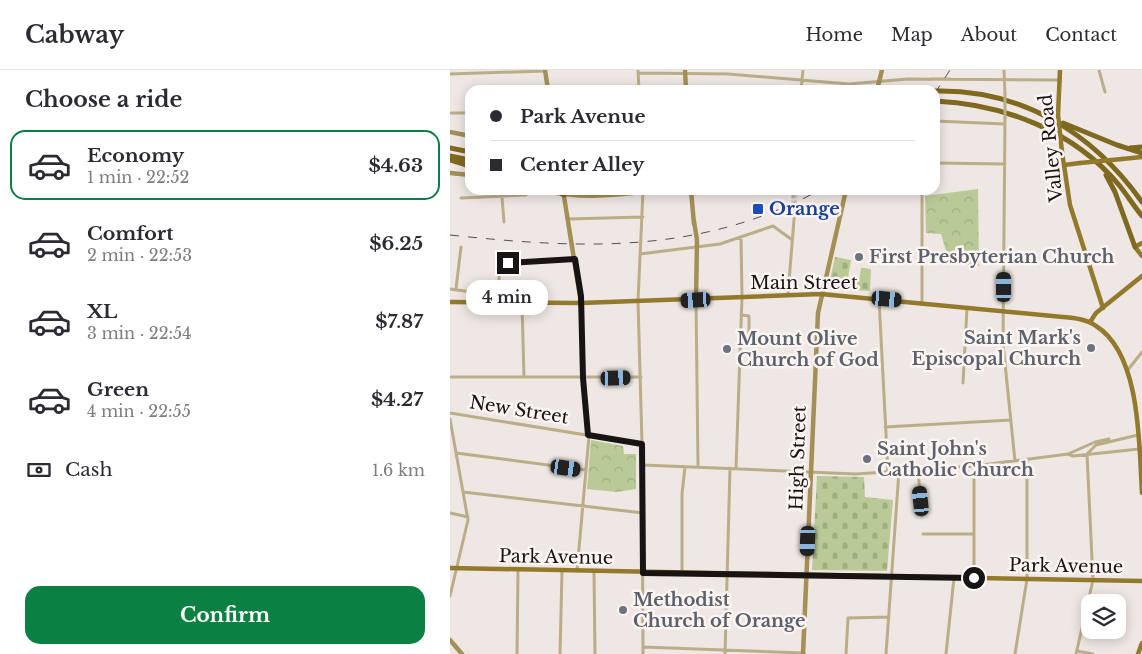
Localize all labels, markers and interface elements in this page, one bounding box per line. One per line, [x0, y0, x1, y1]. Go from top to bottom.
text: Cabway [25, 20, 124, 49]
text: Home [805, 24, 863, 46]
text: Map [891, 24, 933, 46]
text: About [961, 24, 1017, 46]
text: Contact [1045, 24, 1117, 46]
text: Choose a ride [25, 86, 182, 113]
street label: Valley Road [1034, 93, 1068, 204]
text: Park Avenue [520, 105, 646, 128]
icon: car [27, 143, 72, 188]
text: Economy [87, 144, 184, 167]
text: Center Alley [520, 153, 644, 176]
text: $4.63 [369, 154, 423, 177]
text: 1 min · 22:52 [87, 167, 189, 187]
place label: Orange [769, 198, 840, 220]
marker: Orange [751, 202, 765, 216]
icon: car [27, 221, 72, 266]
text: Comfort [87, 222, 174, 245]
text: $6.25 [369, 232, 423, 255]
text: 2 min · 22:53 [87, 245, 192, 265]
place label: First Presbyterian Church [869, 246, 1114, 268]
marker: First Presbyterian Church [853, 251, 865, 263]
route end [497, 252, 519, 274]
street label: Main Street [750, 272, 858, 294]
car [996, 272, 1011, 302]
callout: 4 min [467, 280, 549, 316]
text: 4 min [482, 287, 532, 307]
car [871, 290, 902, 308]
car [680, 292, 711, 308]
icon: car [27, 299, 72, 344]
text: XL [87, 300, 117, 323]
text: $7.87 [375, 310, 423, 333]
text: 3 min · 22:54 [87, 323, 192, 343]
place label: Saint Mark's Episcopal Church [911, 327, 1081, 370]
place label: Mount Olive Church of God [737, 328, 879, 371]
marker: Saint Mark's Episcopal Church [1085, 342, 1097, 354]
marker: Mount Olive Church of God [721, 343, 733, 355]
car [600, 370, 631, 386]
icon: car [27, 377, 72, 422]
text: Green [87, 378, 149, 401]
text: $4.27 [371, 388, 423, 411]
street label: New Street [468, 391, 570, 429]
text: 4 min · 22:55 [87, 401, 191, 421]
street label: High Street [785, 405, 811, 511]
place label: Saint John's Catholic Church [877, 438, 1034, 481]
marker: Saint John's Catholic Church [861, 453, 873, 465]
icon: cash [25, 456, 53, 484]
text: Cash [65, 458, 112, 481]
car [550, 458, 581, 478]
text: 1.6 km [372, 460, 425, 480]
car [911, 485, 930, 517]
car [799, 526, 816, 556]
street label: Park Avenue [499, 545, 613, 569]
street label: Park Avenue [1009, 554, 1123, 578]
route start [963, 567, 985, 589]
button: Confirm [25, 586, 425, 644]
place label: Methodist Church of Orange [633, 589, 805, 632]
map controls [1081, 594, 1126, 639]
button: layers [1081, 594, 1126, 639]
marker: Methodist Church of Orange [617, 604, 629, 616]

